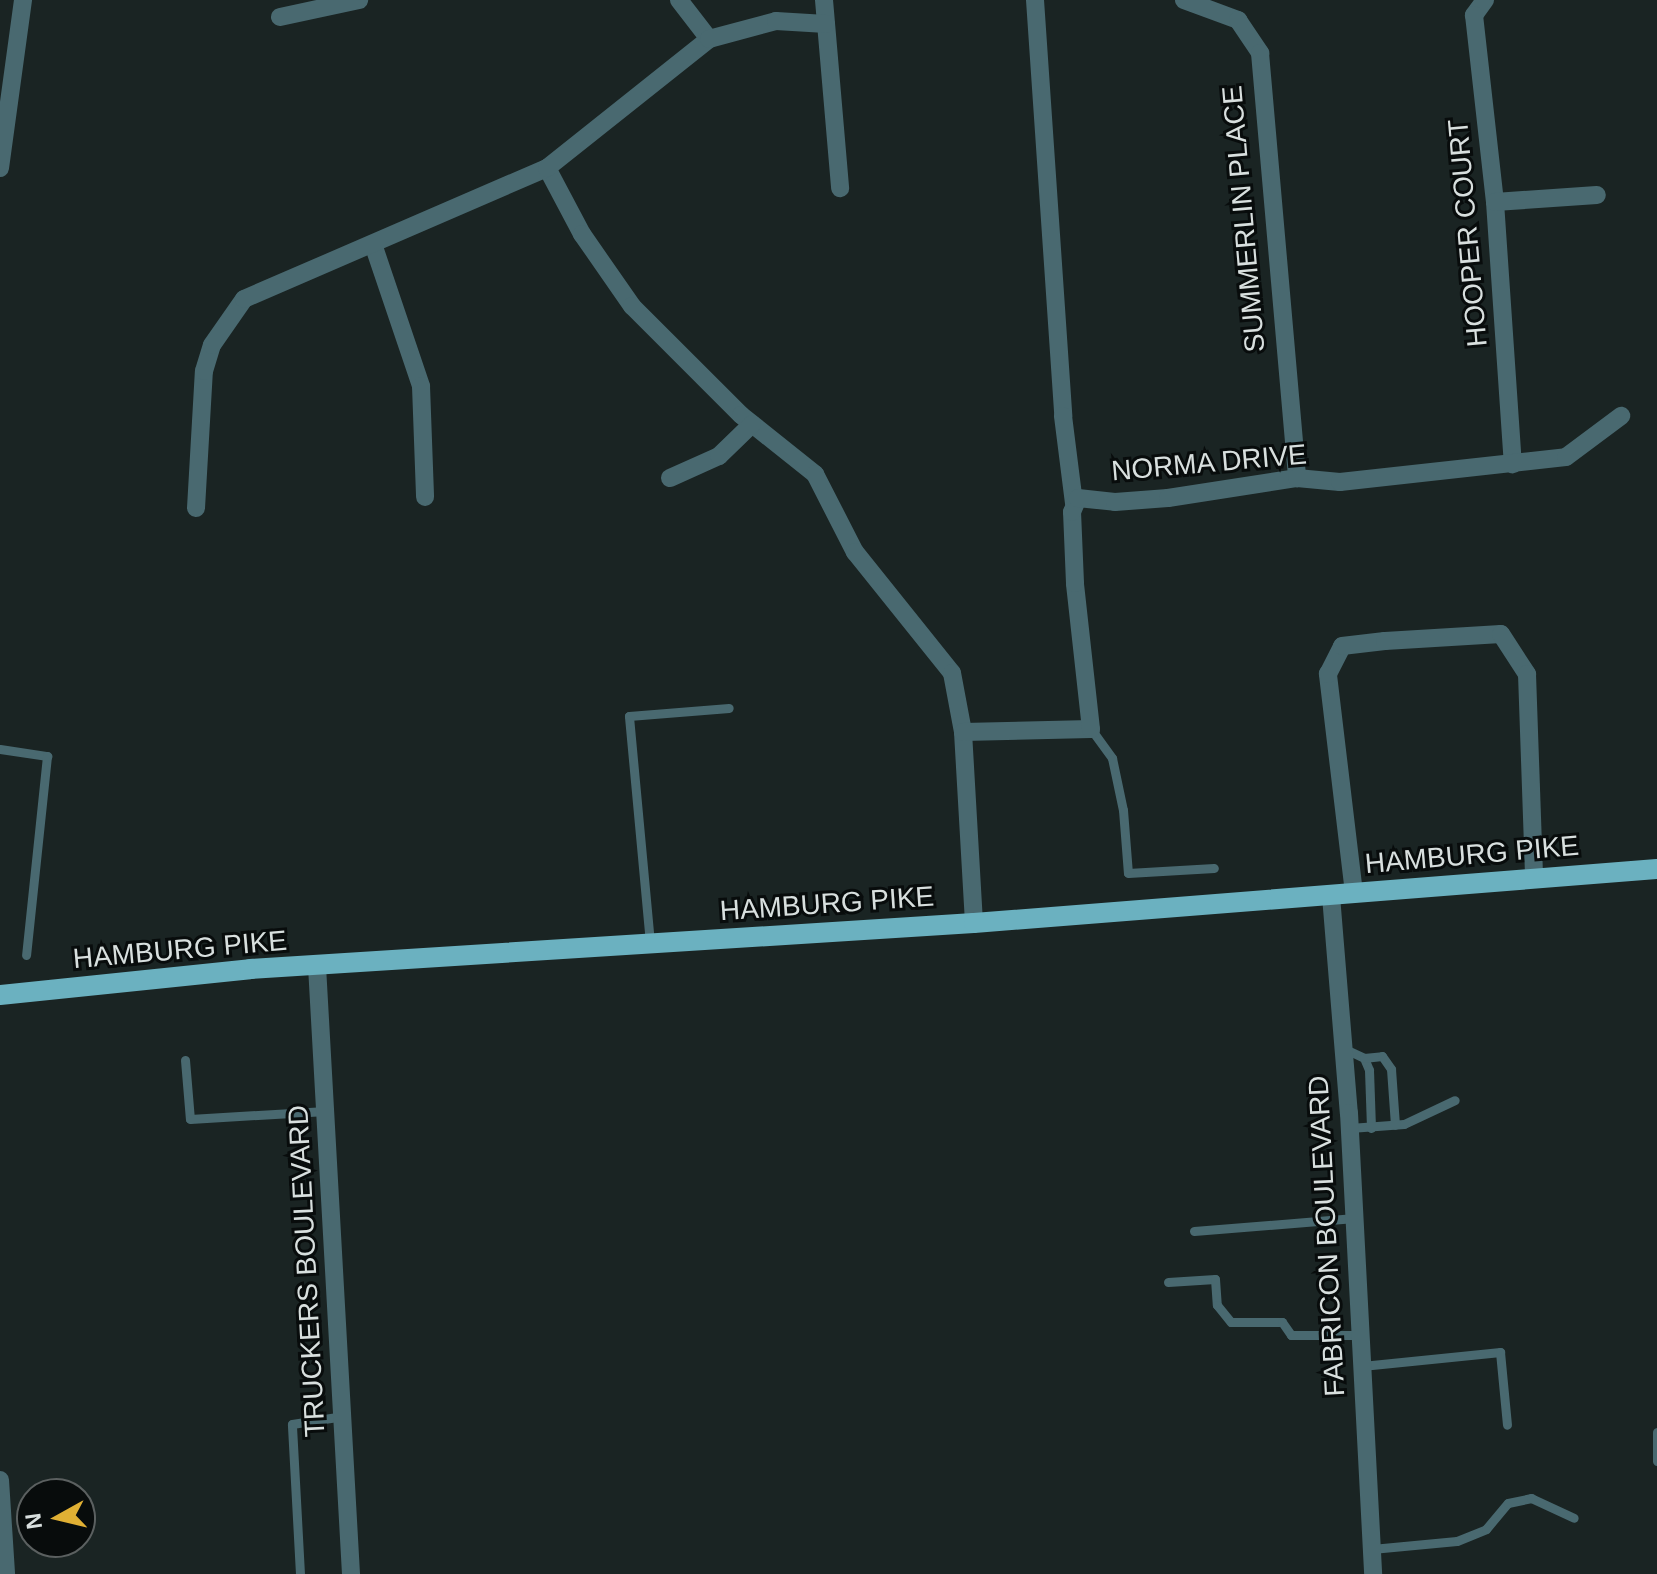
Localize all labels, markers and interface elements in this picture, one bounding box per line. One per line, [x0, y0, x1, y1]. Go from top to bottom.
street label: SUMMERLIN PLACE [1216, 84, 1272, 354]
street label: HOOPER COURT [1441, 118, 1495, 348]
street label: NORMA DRIVE [1109, 438, 1309, 488]
street label: HAMBURG PIKE [1364, 829, 1580, 881]
street label: HAMBURG PIKE [719, 880, 935, 928]
street label: HAMBURG PIKE [72, 924, 288, 976]
street label: FABRICON BOULEVARD [1302, 1075, 1352, 1397]
street label: TRUCKERS BOULEVARD [282, 1104, 332, 1438]
north arrow [16, 1478, 96, 1558]
text: N [20, 1512, 47, 1531]

